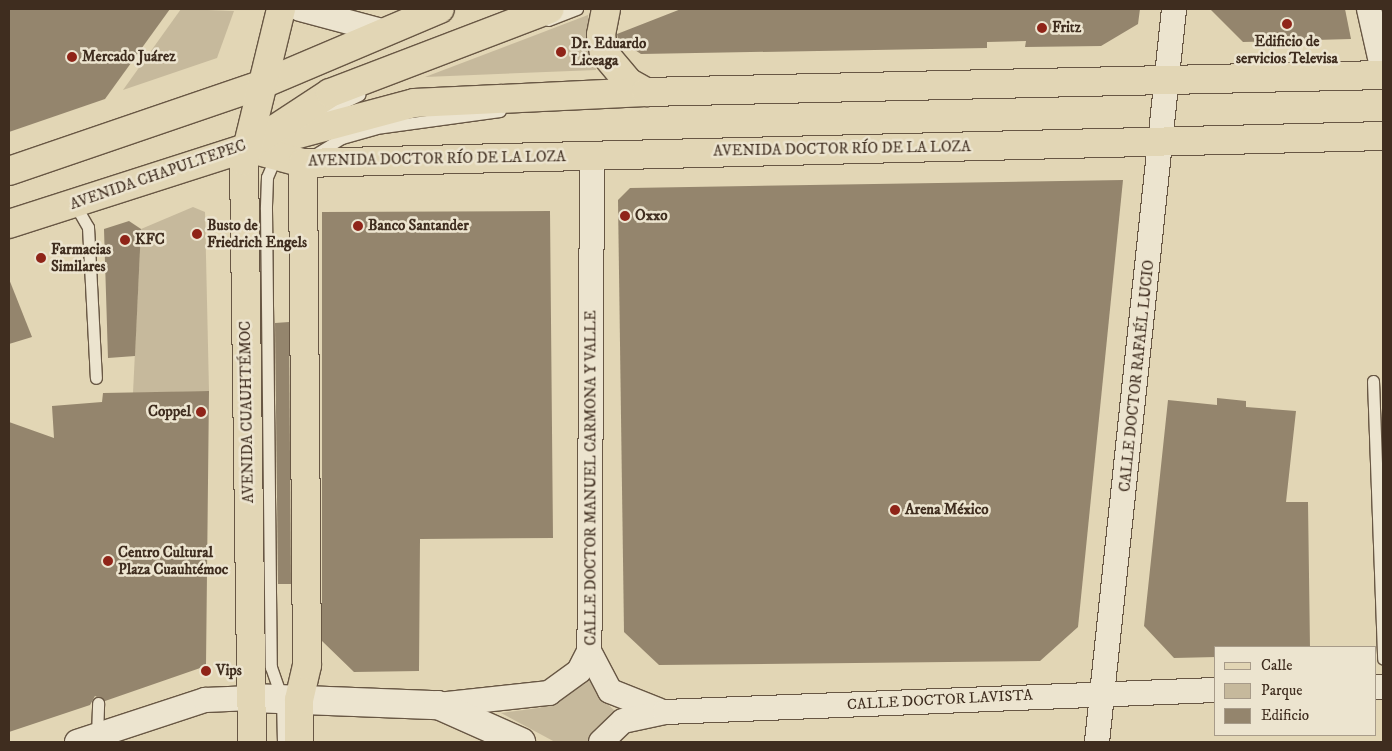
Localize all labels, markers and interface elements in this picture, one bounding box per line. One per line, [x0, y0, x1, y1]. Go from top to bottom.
marker: Edificio de servicios Televisa [1281, 18, 1293, 30]
place label: Fritz [1052, 19, 1081, 37]
marker: Fritz [1036, 22, 1048, 34]
place label: Edificio de servicios Televisa [1236, 32, 1338, 67]
place label: Dr. Eduardo Liceaga [571, 34, 646, 69]
marker: Dr. Eduardo Liceaga [555, 46, 567, 58]
place label: Mercado Juárez [82, 48, 176, 66]
marker: Mercado Juárez [66, 51, 78, 63]
street label: AVENIDA CHAPULTEPEC [68, 136, 248, 214]
street label: AVENIDA DOCTOR RÍO DE LA LOZA [713, 138, 971, 160]
street label: AVENIDA DOCTOR RÍO DE LA LOZA [308, 148, 566, 170]
place label: Oxxo [635, 207, 668, 225]
marker: Oxxo [619, 210, 631, 222]
place label: Busto de Friedrich Engels [207, 216, 307, 251]
place label: Banco Santander [368, 217, 469, 235]
marker: Banco Santander [352, 220, 364, 232]
marker: Busto de Friedrich Engels [191, 228, 203, 240]
place label: KFC [135, 231, 165, 249]
marker: KFC [119, 234, 131, 246]
place label: Farmacias Similares [51, 240, 111, 275]
marker: Farmacias Similares [35, 252, 47, 264]
street label: CALLE DOCTOR RAFAÉL LUCIO [1116, 259, 1158, 493]
street label: CALLE DOCTOR MANUEL CARMONA Y VALLE [582, 310, 600, 646]
street label: AVENIDA CUAUHTÉMOC [236, 321, 258, 503]
place label: Coppel [148, 403, 191, 421]
marker: Coppel [195, 406, 207, 418]
place label: Arena México [905, 501, 988, 519]
marker: Arena México [889, 504, 901, 516]
place label: Centro Cultural Plaza Cuauhtémoc [118, 543, 228, 578]
marker: Centro Cultural Plaza Cuauhtémoc [102, 555, 114, 567]
legend [1214, 646, 1377, 736]
text: Calle [1261, 656, 1293, 675]
place label: Vips [216, 662, 242, 680]
marker: Vips [200, 665, 212, 677]
text: Parque [1261, 681, 1302, 700]
street label: CALLE DOCTOR LAVISTA [847, 686, 1033, 714]
text: Edificio [1261, 706, 1309, 725]

